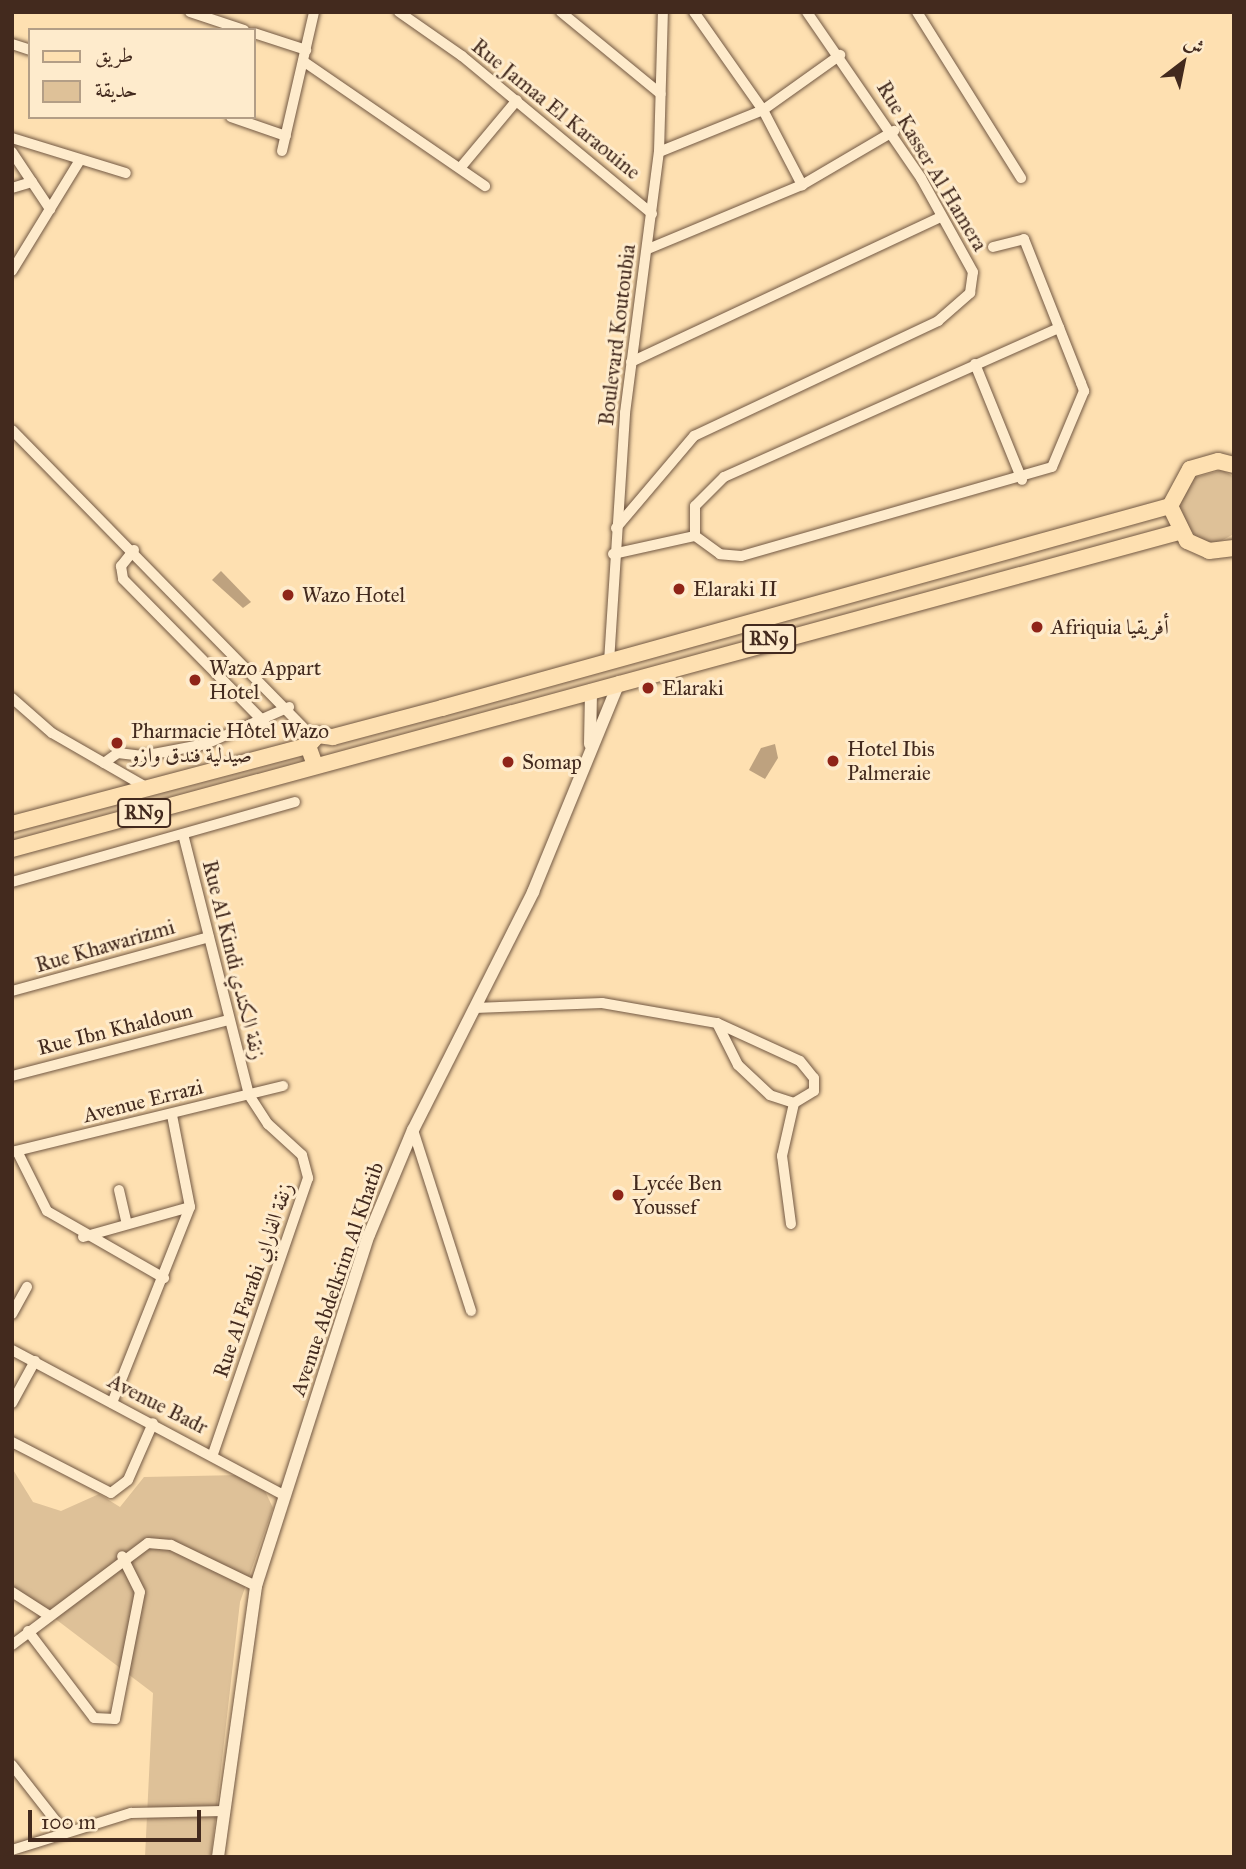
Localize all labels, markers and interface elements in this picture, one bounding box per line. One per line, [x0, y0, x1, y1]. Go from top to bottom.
legend [28, 28, 256, 119]
north arrow [1148, 28, 1218, 98]
text: ش [1180, 30, 1208, 60]
street label: Rue Jamaa El Karaouine [467, 33, 645, 185]
text: طريق [95, 42, 133, 68]
street label: Rue Kasser Al Hamera [871, 76, 993, 256]
text: حديقة [95, 77, 138, 103]
street label: Boulevard Koutoubia [593, 243, 641, 427]
place label: Elaraki II [693, 576, 777, 602]
marker: Elaraki II [671, 581, 687, 597]
place label: Wazo Hotel [302, 582, 405, 608]
marker: Wazo Hotel [280, 587, 296, 603]
place label: Afriquia أفريقيا [1051, 614, 1169, 640]
marker: Afriquia أفريقيا [1029, 619, 1045, 635]
road number: RN9 [741, 624, 797, 654]
place label: Wazo Appart Hotel [209, 655, 321, 705]
marker: Wazo Appart Hotel [187, 672, 203, 688]
place label: Elaraki [662, 675, 724, 701]
marker: Elaraki [640, 680, 656, 696]
place label: Pharmacie Hôtel Wazo صيدلية فندق وازو [131, 718, 329, 768]
marker: Pharmacie Hôtel Wazo صيدلية فندق وازو [109, 735, 125, 751]
place label: Hotel Ibis Palmeraie [847, 736, 935, 786]
place label: Somap [522, 749, 582, 775]
marker: Hotel Ibis Palmeraie [825, 753, 841, 769]
marker: Somap [500, 754, 516, 770]
road number: RN9 [116, 798, 172, 828]
street label: Rue Al Kindi زنقة الكندي [197, 858, 271, 1062]
street label: Rue Khawarizmi [32, 914, 178, 978]
street label: Rue Ibn Khaldoun [35, 998, 195, 1060]
street label: Avenue Errazi [80, 1074, 206, 1128]
street label: Avenue Abdelkrim Al Khatib [285, 1159, 389, 1399]
place label: Lycée Ben Youssef [632, 1170, 722, 1220]
street label: Rue Al Farabi زنقة الفارابي [208, 1179, 298, 1381]
marker: Lycée Ben Youssef [610, 1187, 626, 1203]
street label: Avenue Badr [104, 1368, 212, 1440]
scale bar [32, 1796, 205, 1840]
text: 100 m [41, 1809, 96, 1835]

